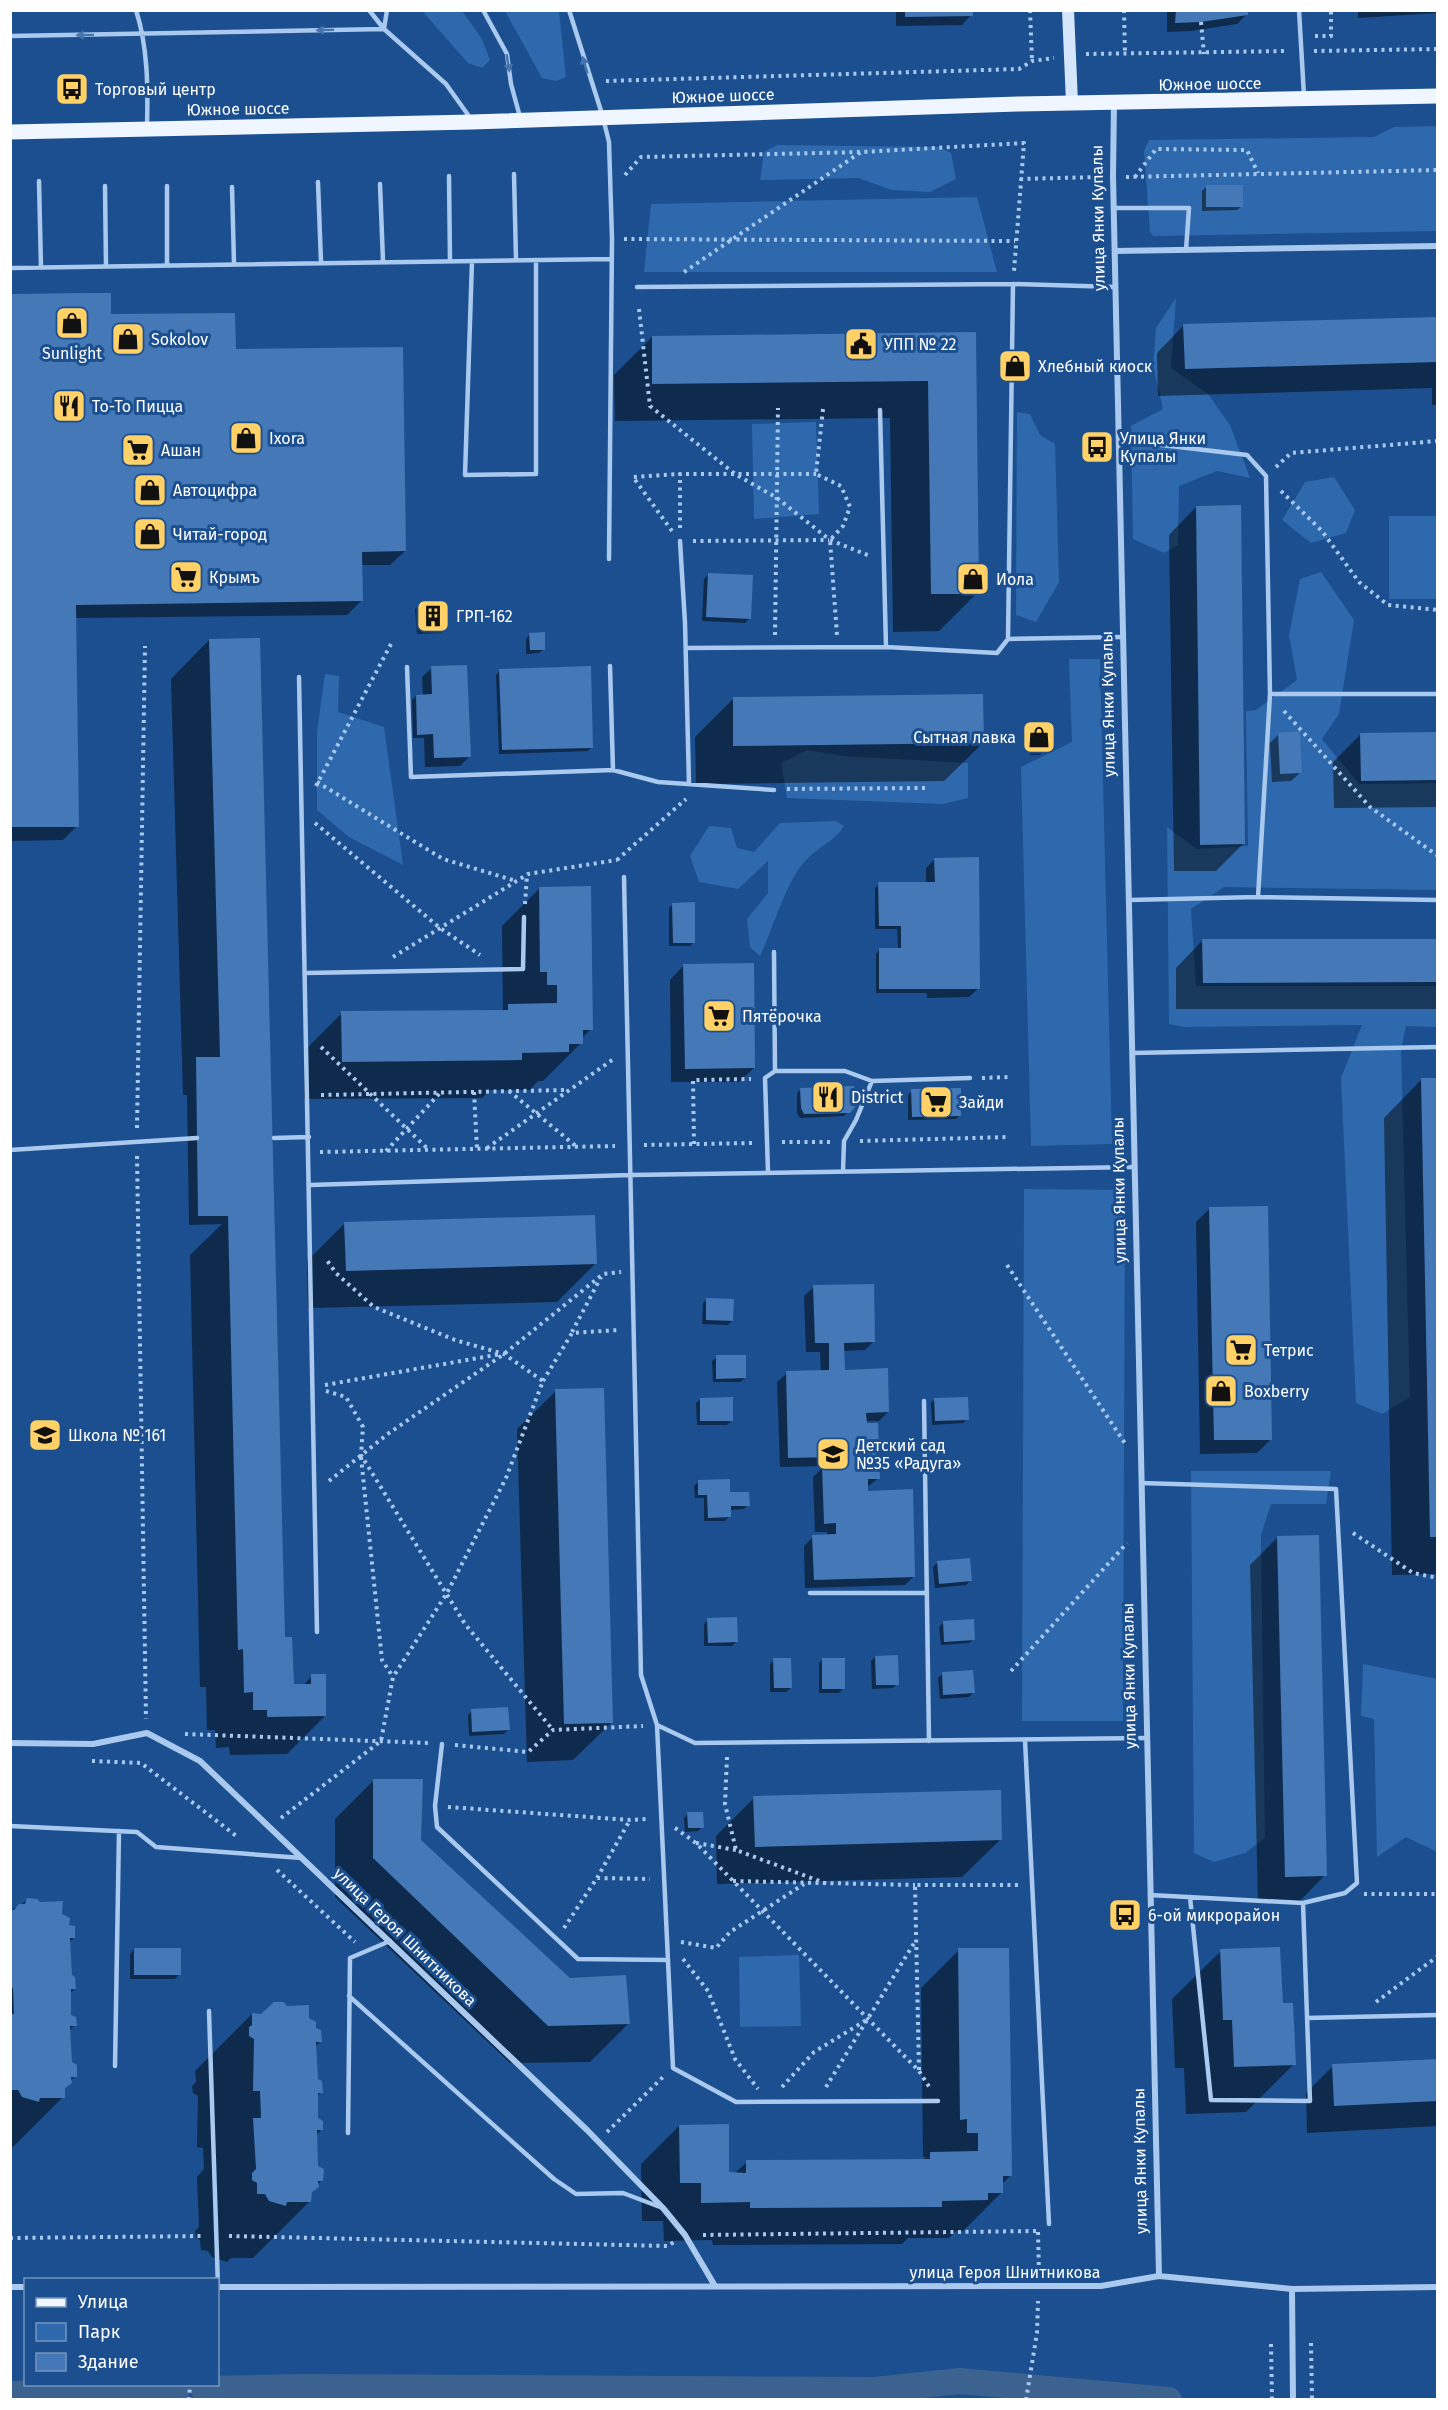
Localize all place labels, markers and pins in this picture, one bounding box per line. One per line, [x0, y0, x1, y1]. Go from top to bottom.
bus stop icon: Торговый центр [54, 71, 90, 107]
place label: Торговый центр [95, 80, 216, 99]
shop icon: Sunlight [54, 305, 90, 341]
shop icon: Sokolov [110, 321, 146, 357]
public building icon: УПП № 22 [843, 326, 879, 362]
place label: Sokolov [151, 330, 208, 349]
place label: УПП № 22 [884, 335, 957, 354]
place label: Sunlight [42, 344, 102, 363]
shop icon: Хлебный киоск [997, 348, 1033, 384]
place label: Хлебный киоск [1038, 357, 1153, 376]
restaurant icon: То-То Пицца [51, 388, 87, 424]
place label: То-То Пицца [92, 397, 183, 416]
shop icon: Ixora [228, 420, 264, 456]
place label: Ixora [269, 429, 305, 448]
bus stop icon: Улица Янки Купалы [1079, 429, 1115, 465]
place label: Улица Янки Купалы [1120, 429, 1206, 466]
supermarket icon: Ашан [120, 432, 156, 468]
place label: Ашан [161, 441, 201, 460]
shop icon: Автоцифра [132, 472, 168, 508]
place label: Автоцифра [173, 481, 257, 500]
shop icon: Читай-город [132, 516, 168, 552]
place label: Читай-город [173, 525, 267, 544]
supermarket icon: Крымъ [168, 559, 204, 595]
shop icon: Иола [955, 561, 991, 597]
place label: Крымъ [209, 568, 260, 587]
place label: Иола [996, 570, 1034, 589]
building icon: ГРП-162 [415, 598, 451, 634]
place label: ГРП-162 [456, 607, 513, 626]
shop icon: Сытная лавка [1021, 719, 1057, 755]
place label: Сытная лавка [913, 728, 1016, 747]
supermarket icon: Пятёрочка [701, 998, 737, 1034]
place label: Пятёрочка [742, 1007, 822, 1026]
restaurant icon: District [810, 1079, 846, 1115]
supermarket icon: Зайди [918, 1084, 954, 1120]
place label: District [851, 1088, 903, 1107]
place label: Зайди [959, 1093, 1004, 1112]
supermarket icon: Тетрис [1223, 1332, 1259, 1368]
place label: Тетрис [1264, 1341, 1314, 1360]
shop icon: Boxberry [1203, 1373, 1239, 1409]
place label: Boxberry [1244, 1382, 1309, 1401]
school or university icon: Школа № 161 [27, 1417, 63, 1453]
place label: Школа № 161 [68, 1426, 166, 1445]
school or university icon: Детский сад №35 «Радуга» [815, 1436, 851, 1472]
place label: Детский сад №35 «Радуга» [855, 1436, 961, 1473]
bus stop icon: 6-ой микрорайон [1107, 1897, 1143, 1933]
place label: 6-ой микрорайон [1148, 1906, 1280, 1925]

